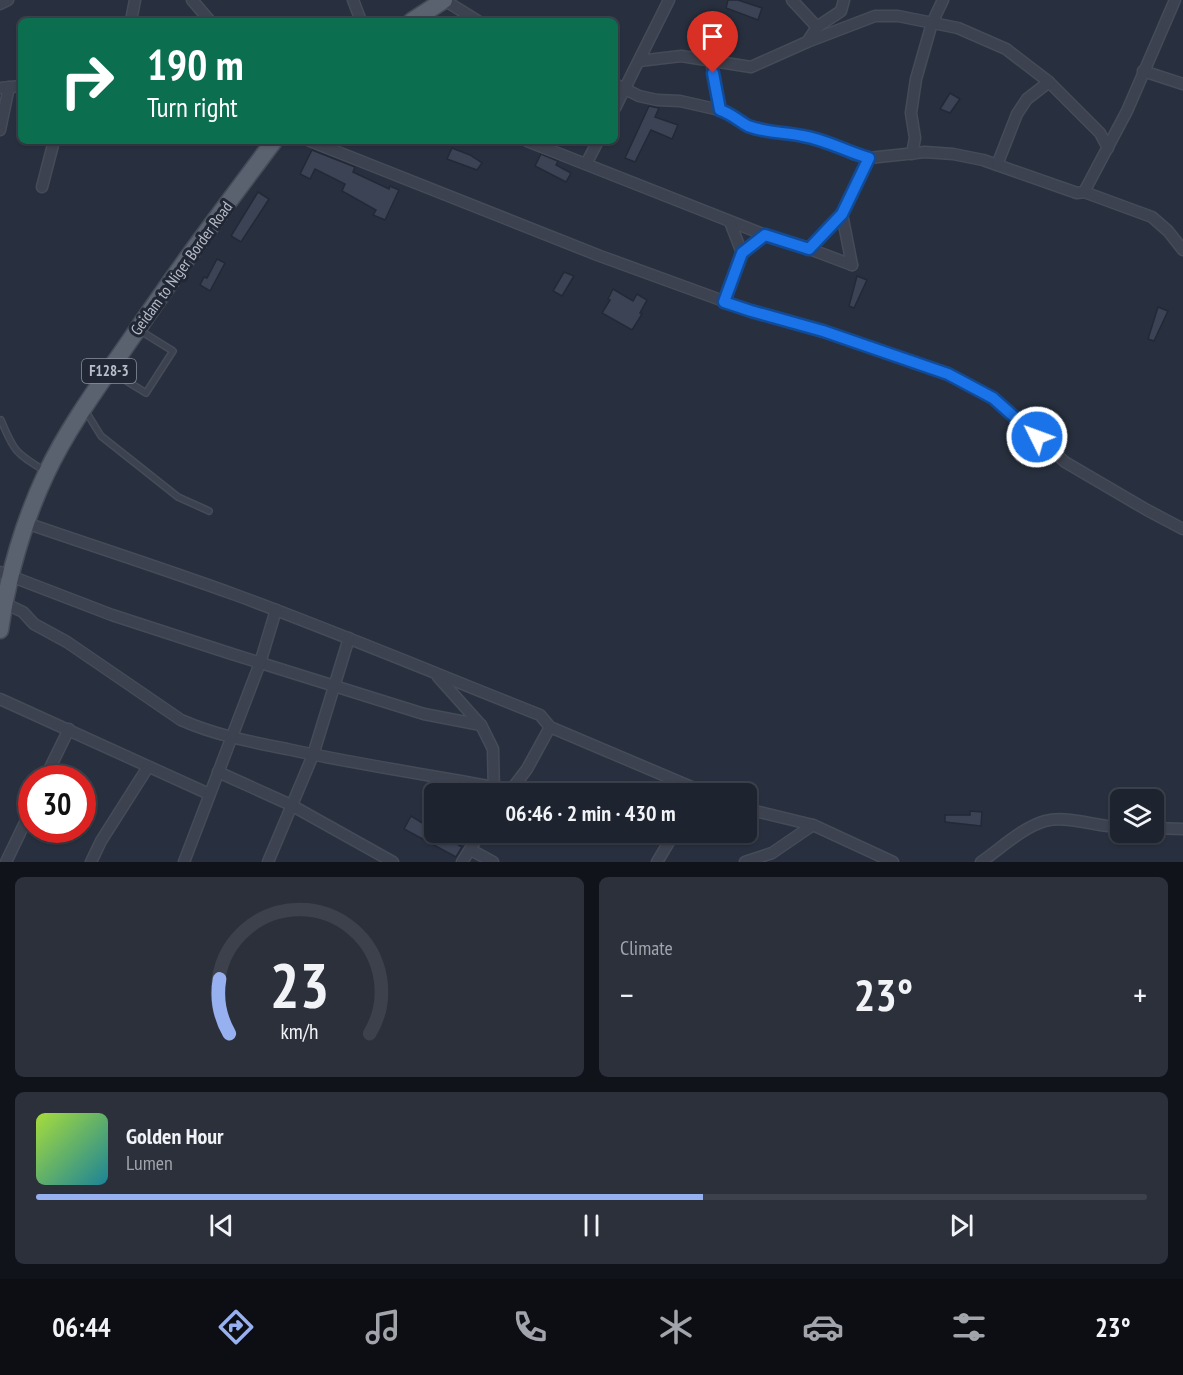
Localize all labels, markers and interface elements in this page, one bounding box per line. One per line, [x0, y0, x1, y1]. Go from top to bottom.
pin [687, 11, 738, 73]
icon: arrive [696, 20, 729, 53]
text: 190 m [147, 37, 244, 92]
icon: right [48, 42, 126, 120]
text: Turn right [147, 90, 238, 124]
street label: Geidam to Niger Border Road [126, 197, 236, 339]
road number: F128-3 [82, 359, 136, 383]
position arrow [1005, 405, 1069, 469]
speed limit sign: 30 [18, 765, 96, 843]
map controls [1110, 789, 1164, 843]
button: layers [1110, 789, 1164, 843]
text: 06:46 · 2 min · 430 m [505, 799, 676, 827]
text: Climate [620, 935, 673, 961]
text: 23 [270, 944, 329, 1025]
text: 23° [854, 965, 913, 1023]
text: − [620, 973, 634, 1016]
text: + [1133, 973, 1147, 1016]
text: km/h [280, 1017, 319, 1045]
text: Golden Hour [126, 1122, 224, 1150]
text: Lumen [126, 1150, 173, 1176]
icon: previous [205, 1209, 238, 1242]
icon: pause [575, 1209, 608, 1242]
icon: next [945, 1209, 978, 1242]
icon: directions [215, 1306, 257, 1348]
icon: music [362, 1306, 404, 1348]
icon: phone [509, 1306, 551, 1348]
icon: climate [655, 1306, 697, 1348]
icon: car [802, 1306, 844, 1348]
icon: filters [948, 1306, 990, 1348]
text: 06:44 [52, 1310, 111, 1344]
text: 23° [1095, 1310, 1131, 1344]

